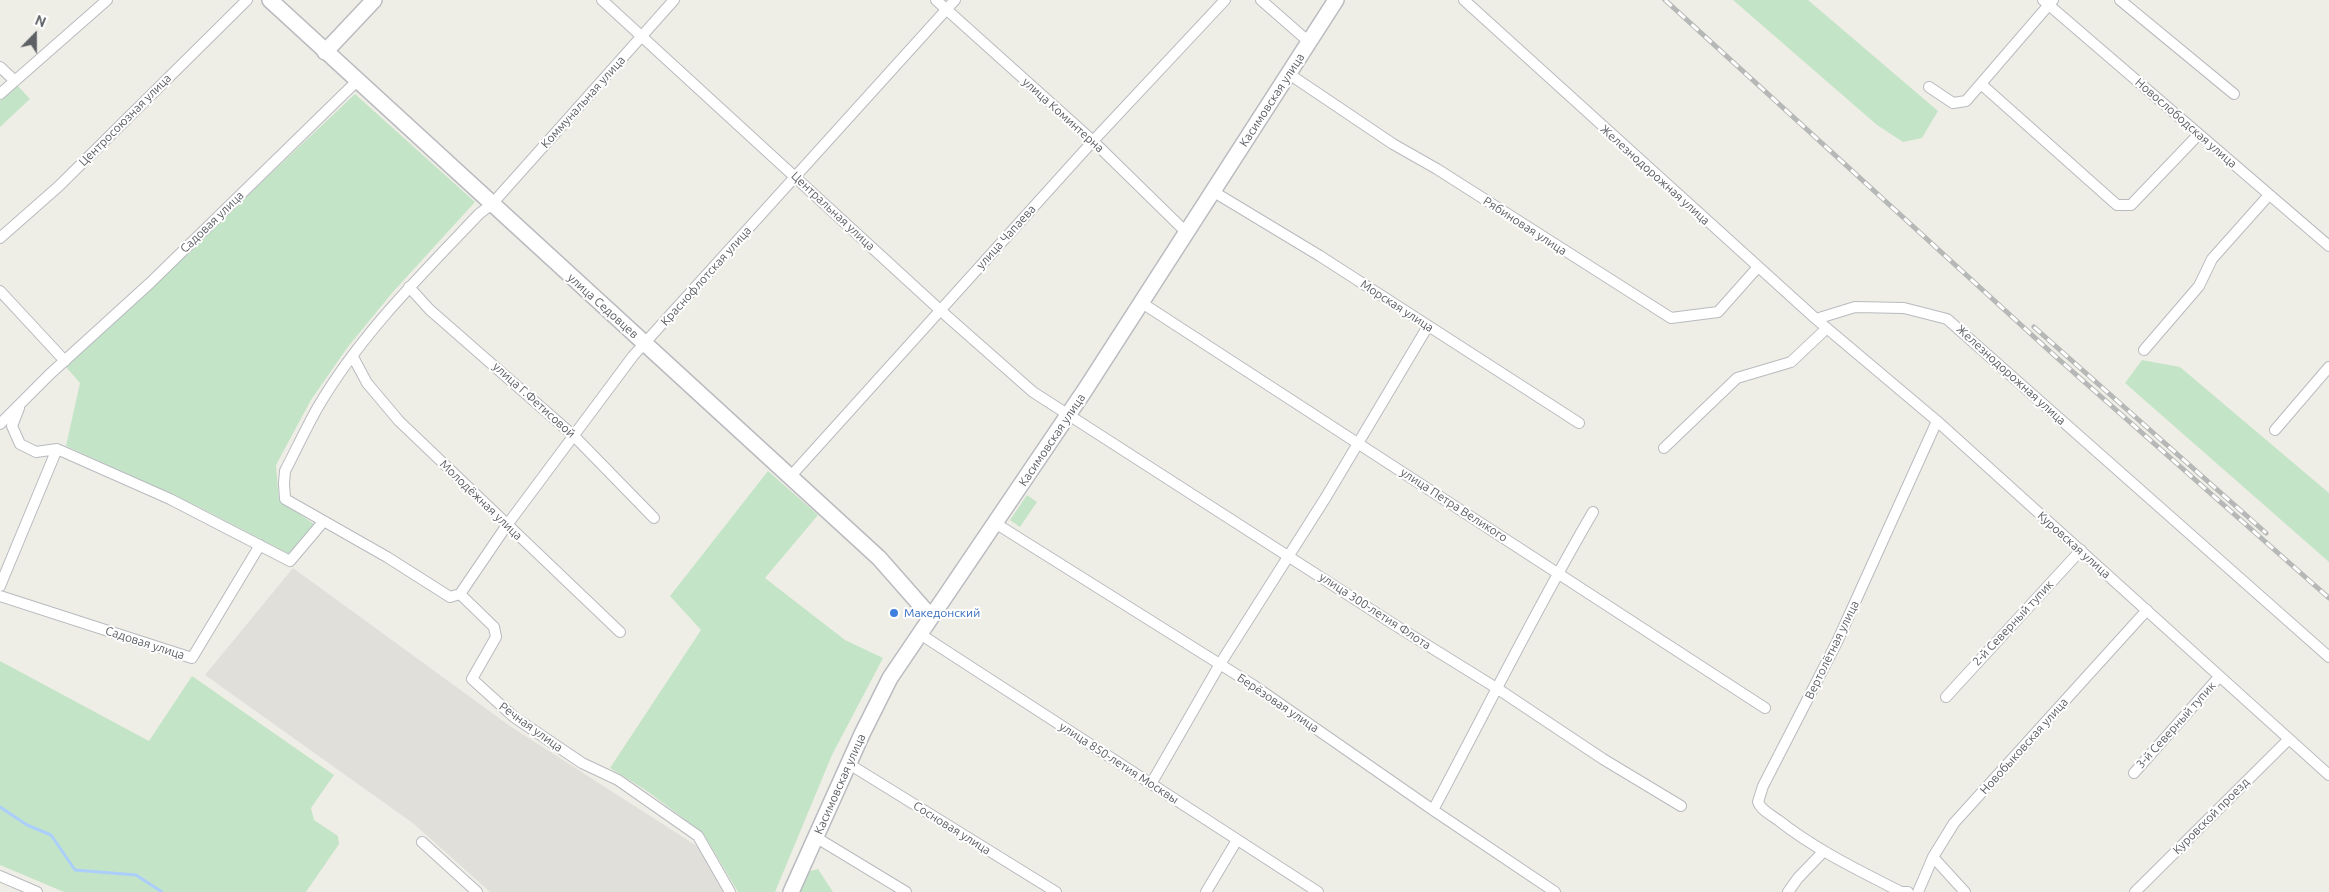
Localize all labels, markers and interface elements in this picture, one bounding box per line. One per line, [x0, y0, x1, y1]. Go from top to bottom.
north arrow [10, 10, 60, 60]
text: N [33, 12, 48, 30]
street label: Касимовская улица [1236, 51, 1308, 149]
street label: Коммунальная улица [538, 53, 628, 151]
street label: Центросоюзная улица [76, 71, 174, 169]
street label: улица Коминтерна [1019, 75, 1107, 155]
street label: Новослободская улица [2132, 75, 2240, 171]
street label: Железнодорожная улица [1597, 122, 1713, 228]
street label: Центральная улица [788, 169, 878, 253]
street label: Садовая улица [177, 188, 247, 256]
street label: Рябиновая улица [1481, 194, 1569, 258]
street label: улица Чапаева [973, 202, 1039, 272]
street label: Краснофлотская улица [658, 223, 754, 329]
street label: улица Седовцев [565, 270, 641, 342]
street label: Морская улица [1358, 277, 1436, 335]
street label: Железнодорожная улица [1953, 322, 2069, 428]
street label: улица Г.Фетисовой [490, 359, 578, 441]
street label: Касимовская улица [1016, 391, 1088, 489]
street label: Молодёжная улица [437, 457, 525, 543]
street label: улица Петра Великого [1398, 465, 1510, 545]
street label: Куровская улица [2035, 508, 2113, 582]
street label: улица 300-летия Флота [1317, 570, 1433, 652]
street label: 2-й Северный тупик [1970, 577, 2056, 669]
street label: Вертолётная улица [1802, 598, 1862, 702]
place label: Македонский [904, 606, 980, 620]
marker: Македонский [888, 607, 900, 619]
street label: Садовая улица [104, 623, 186, 663]
street label: Берёзовая улица [1234, 670, 1322, 736]
street label: 3-й Северный тупик [2133, 679, 2219, 771]
street label: Новобыковская улица [1977, 695, 2071, 797]
street label: Речная улица [496, 699, 566, 755]
street label: улица 850-летия Москвы [1057, 719, 1181, 807]
street label: Касимовская улица [811, 732, 869, 836]
street label: Куровской проезд [2170, 775, 2252, 857]
street label: Сосновая улица [911, 798, 993, 858]

